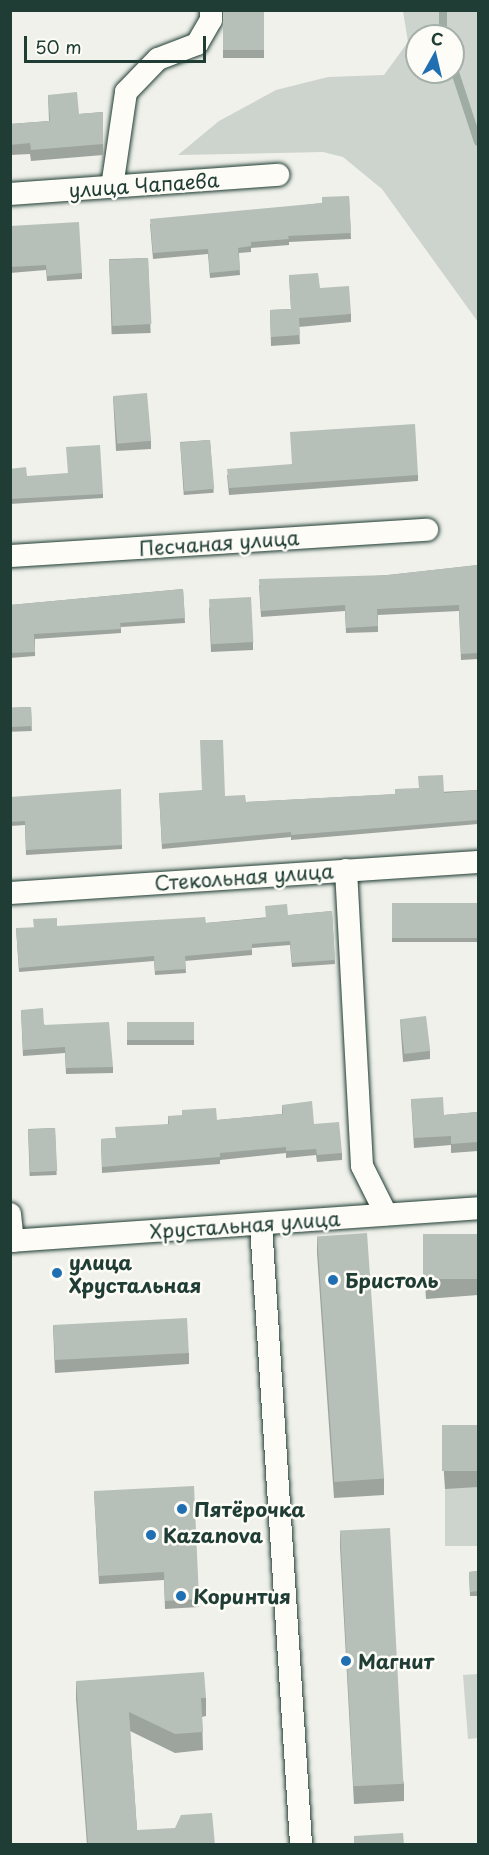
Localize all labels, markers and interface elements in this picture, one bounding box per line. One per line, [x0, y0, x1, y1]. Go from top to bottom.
scale bar [27, 24, 208, 62]
north arrow [405, 24, 465, 84]
text: С [430, 25, 445, 51]
text: 50 m [35, 33, 82, 60]
street label: улица Чапаева [68, 168, 220, 202]
street label: Песчаная улица [137, 525, 301, 561]
street label: Стекольная улица [153, 859, 335, 895]
street label: Хрустальная улица [148, 1206, 342, 1244]
place label: улица Хрустальная [69, 1250, 201, 1297]
marker: улица Хрустальная [50, 1266, 64, 1280]
place label: Бристоль [345, 1268, 438, 1292]
marker: Бристоль [326, 1273, 340, 1287]
place label: Пятёрочка [194, 1497, 305, 1521]
marker: Пятёрочка [175, 1502, 189, 1516]
place label: Kazanova [163, 1523, 263, 1547]
marker: Kazanova [144, 1528, 158, 1542]
place label: Коринтия [193, 1584, 291, 1608]
marker: Коринтия [174, 1589, 188, 1603]
place label: Магнит [358, 1649, 434, 1673]
marker: Магнит [339, 1654, 353, 1668]

